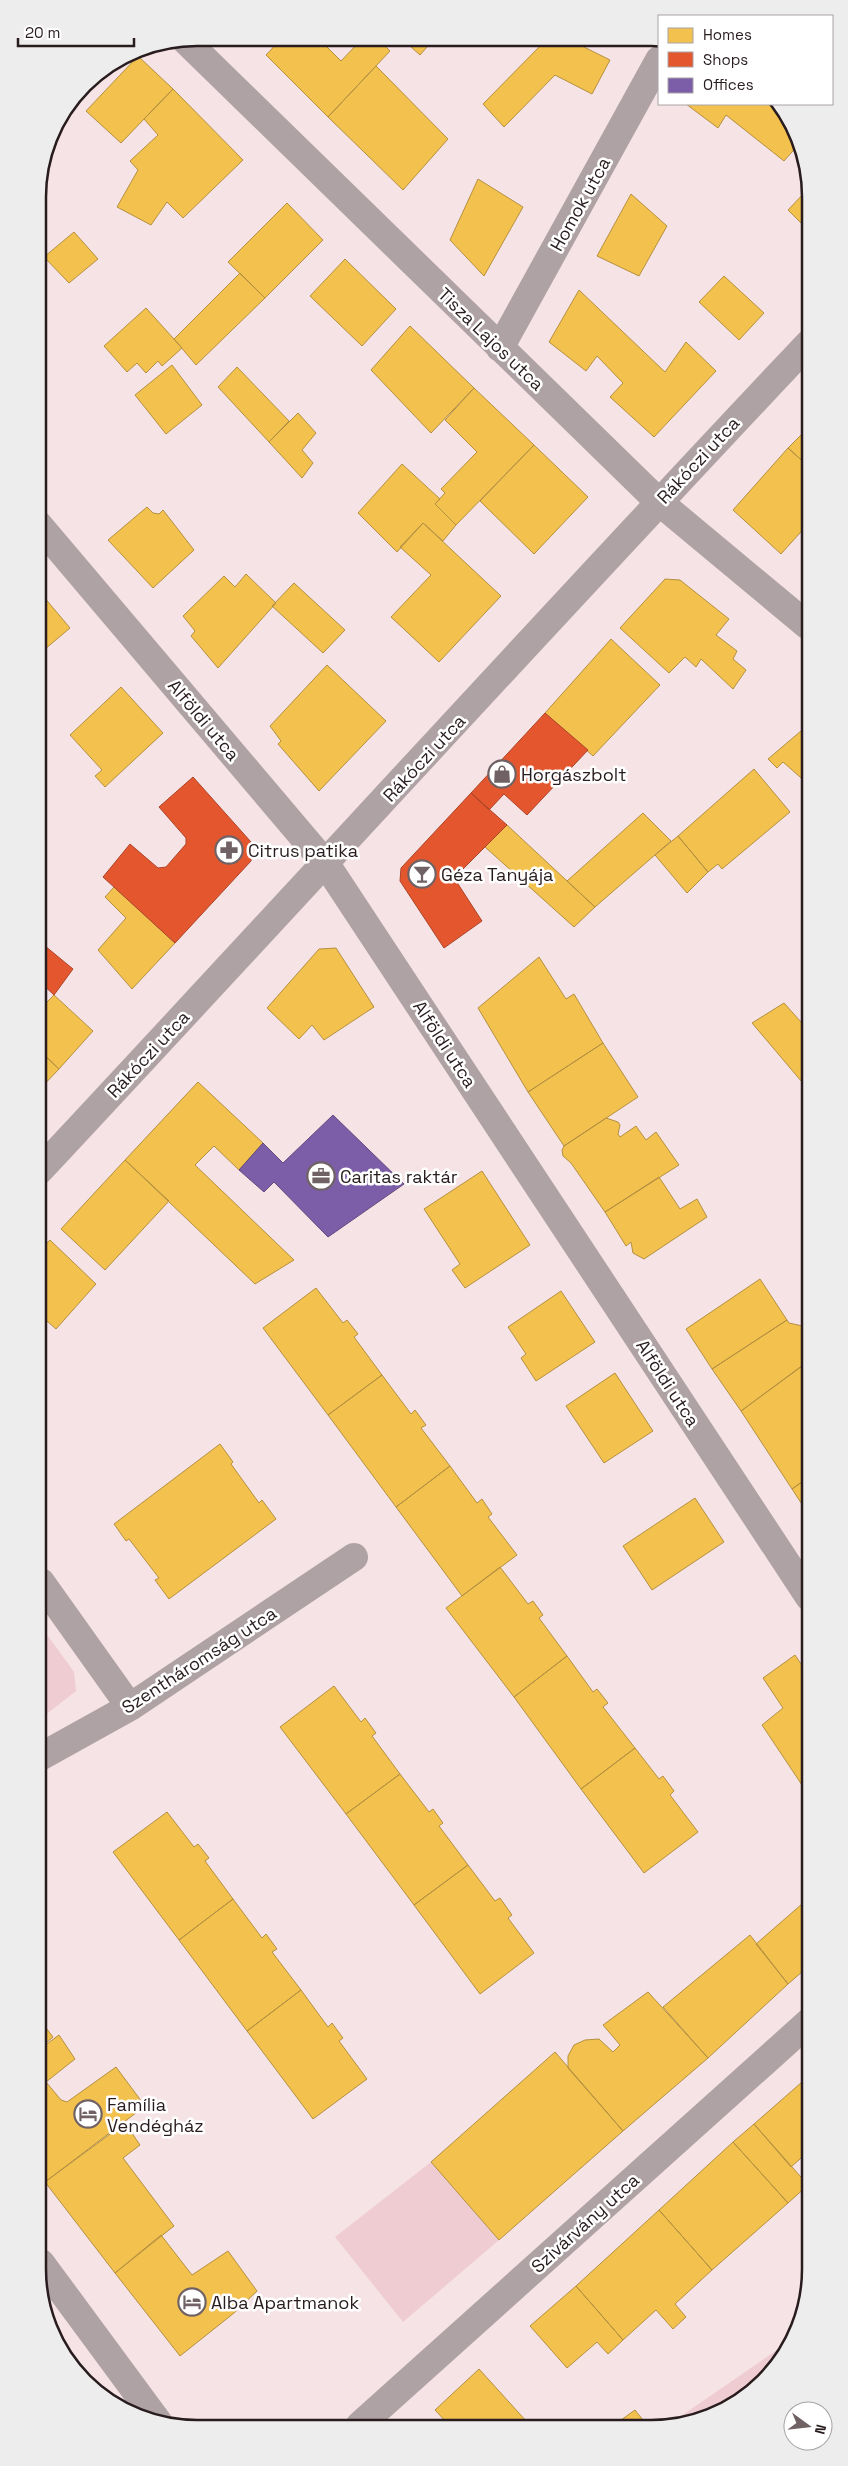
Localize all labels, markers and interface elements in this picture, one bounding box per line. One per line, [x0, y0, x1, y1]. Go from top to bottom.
scale bar [18, 15, 134, 47]
legend [658, 15, 833, 105]
text: 20 m [25, 23, 60, 42]
text: Homes [703, 25, 752, 44]
text: Shops [703, 50, 748, 69]
text: Offices [703, 75, 754, 94]
street label: Homok utca [545, 153, 615, 255]
street label: Tisza Lajos utca [433, 283, 549, 395]
street label: Rákóczi utca [652, 412, 744, 508]
street label: Alföldi utca [163, 674, 245, 766]
street label: Rákóczi utca [378, 710, 470, 806]
shop icon: Horgászbolt [487, 759, 517, 789]
place label: Horgászbolt [521, 763, 627, 786]
pharmacy icon: Citrus patika [214, 835, 244, 865]
place label: Citrus patika [248, 839, 358, 862]
bar icon: Géza Tanyája [407, 859, 437, 889]
place label: Géza Tanyája [441, 863, 553, 886]
street label: Alföldi utca [408, 996, 482, 1092]
street label: Rákóczi utca [102, 1006, 194, 1102]
office icon: Caritas raktár [306, 1161, 336, 1191]
place label: Caritas raktár [340, 1165, 458, 1188]
street label: Alföldi utca [631, 1335, 705, 1431]
street label: Szentháromság utca [117, 1601, 281, 1719]
place label: Família Vendégház [107, 2093, 204, 2137]
hotel icon: Família Vendégház [73, 2099, 103, 2129]
street label: Szivárvány utca [526, 2168, 644, 2278]
hotel icon: Alba Apartmanok [177, 2287, 207, 2317]
place label: Alba Apartmanok [211, 2291, 359, 2314]
north arrow [783, 2401, 833, 2451]
text: N [811, 2422, 830, 2436]

